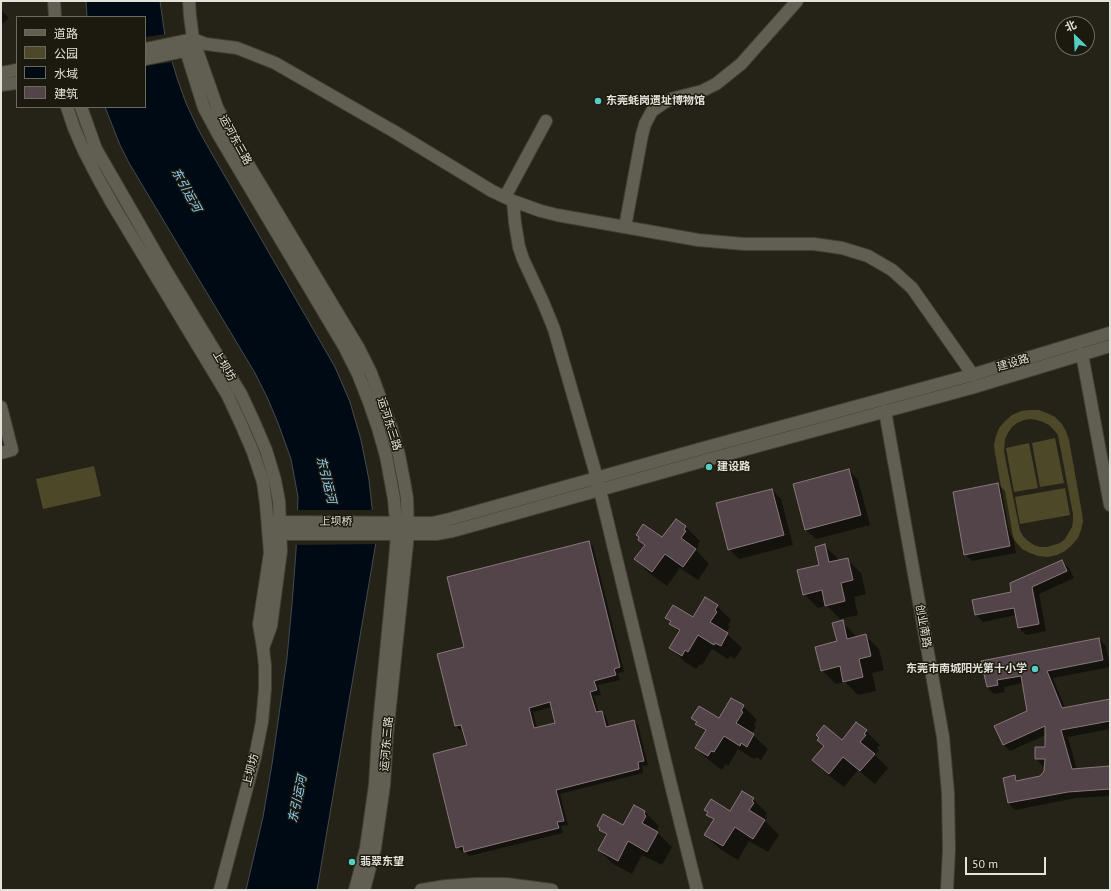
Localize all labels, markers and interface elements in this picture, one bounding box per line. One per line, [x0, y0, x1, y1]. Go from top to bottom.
legend [16, 16, 146, 108]
north arrow [1055, 16, 1095, 56]
text: 北 [1063, 17, 1078, 35]
text: 道路 [54, 26, 78, 41]
text: 公园 [54, 46, 78, 61]
text: 水域 [54, 66, 78, 81]
text: 建筑 [54, 86, 78, 101]
place label: 东莞蚝岗遗址博物馆 [606, 94, 705, 108]
marker: 东莞蚝岗遗址博物馆 [593, 96, 603, 106]
street label: 运河东三路 [216, 113, 254, 167]
water label: 东引运河 [168, 166, 204, 214]
street label: 上坝坊 [210, 348, 238, 384]
street label: 建设路 [995, 352, 1031, 374]
street label: 运河东三路 [374, 396, 404, 452]
water label: 东引运河 [313, 455, 339, 505]
place label: 建设路 [717, 460, 750, 474]
marker: 建设路 [704, 462, 714, 472]
street label: 上坝桥 [320, 515, 352, 529]
street label: 创业南路 [913, 603, 933, 649]
place label: 东莞市南城阳光第十小学 [906, 662, 1027, 676]
marker: 东莞市南城阳光第十小学 [1030, 664, 1040, 674]
street label: 运河东三路 [378, 716, 396, 772]
street label: 上坝坊 [241, 752, 261, 788]
water label: 东引运河 [286, 774, 310, 824]
scale bar [967, 849, 1048, 875]
place label: 翡翠东望 [360, 855, 404, 869]
text: 50 m [972, 856, 998, 871]
marker: 翡翠东望 [347, 857, 357, 867]

